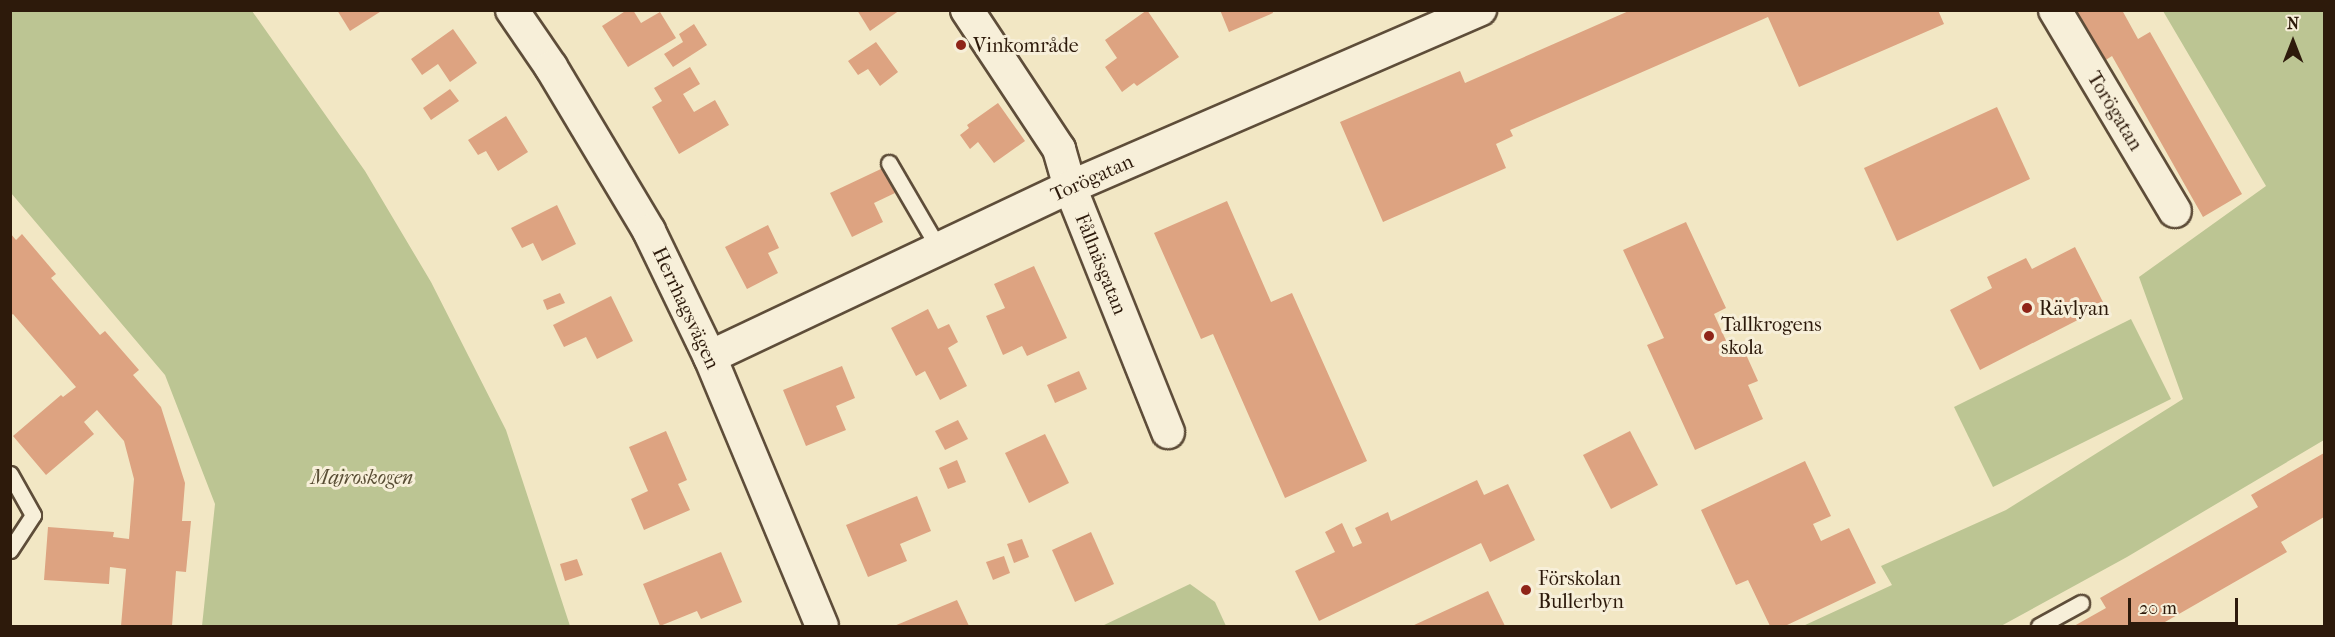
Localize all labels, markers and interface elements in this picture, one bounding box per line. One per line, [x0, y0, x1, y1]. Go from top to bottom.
north arrow [2263, 12, 2323, 72]
text: N [2287, 14, 2299, 33]
place label: Vinkområde [973, 33, 1079, 57]
marker: Vinkområde [954, 38, 968, 52]
street label: Torögatan [2082, 67, 2148, 155]
street label: Torögatan [1047, 149, 1137, 207]
street label: Fållnäsgatan [1070, 210, 1132, 318]
street label: Herrhagsvägen [647, 243, 725, 373]
place label: Rävlyan [2039, 296, 2109, 320]
marker: Rävlyan [2020, 301, 2034, 315]
place label: Tallkrogens skola [1721, 312, 1822, 359]
marker: Tallkrogens skola [1702, 329, 1716, 343]
park label: Majroskogen [311, 465, 413, 489]
place label: Förskolan Bullerbyn [1538, 566, 1624, 613]
marker: Förskolan Bullerbyn [1519, 583, 1533, 597]
scale bar [2131, 586, 2240, 624]
text: 20 m [2139, 598, 2177, 619]

